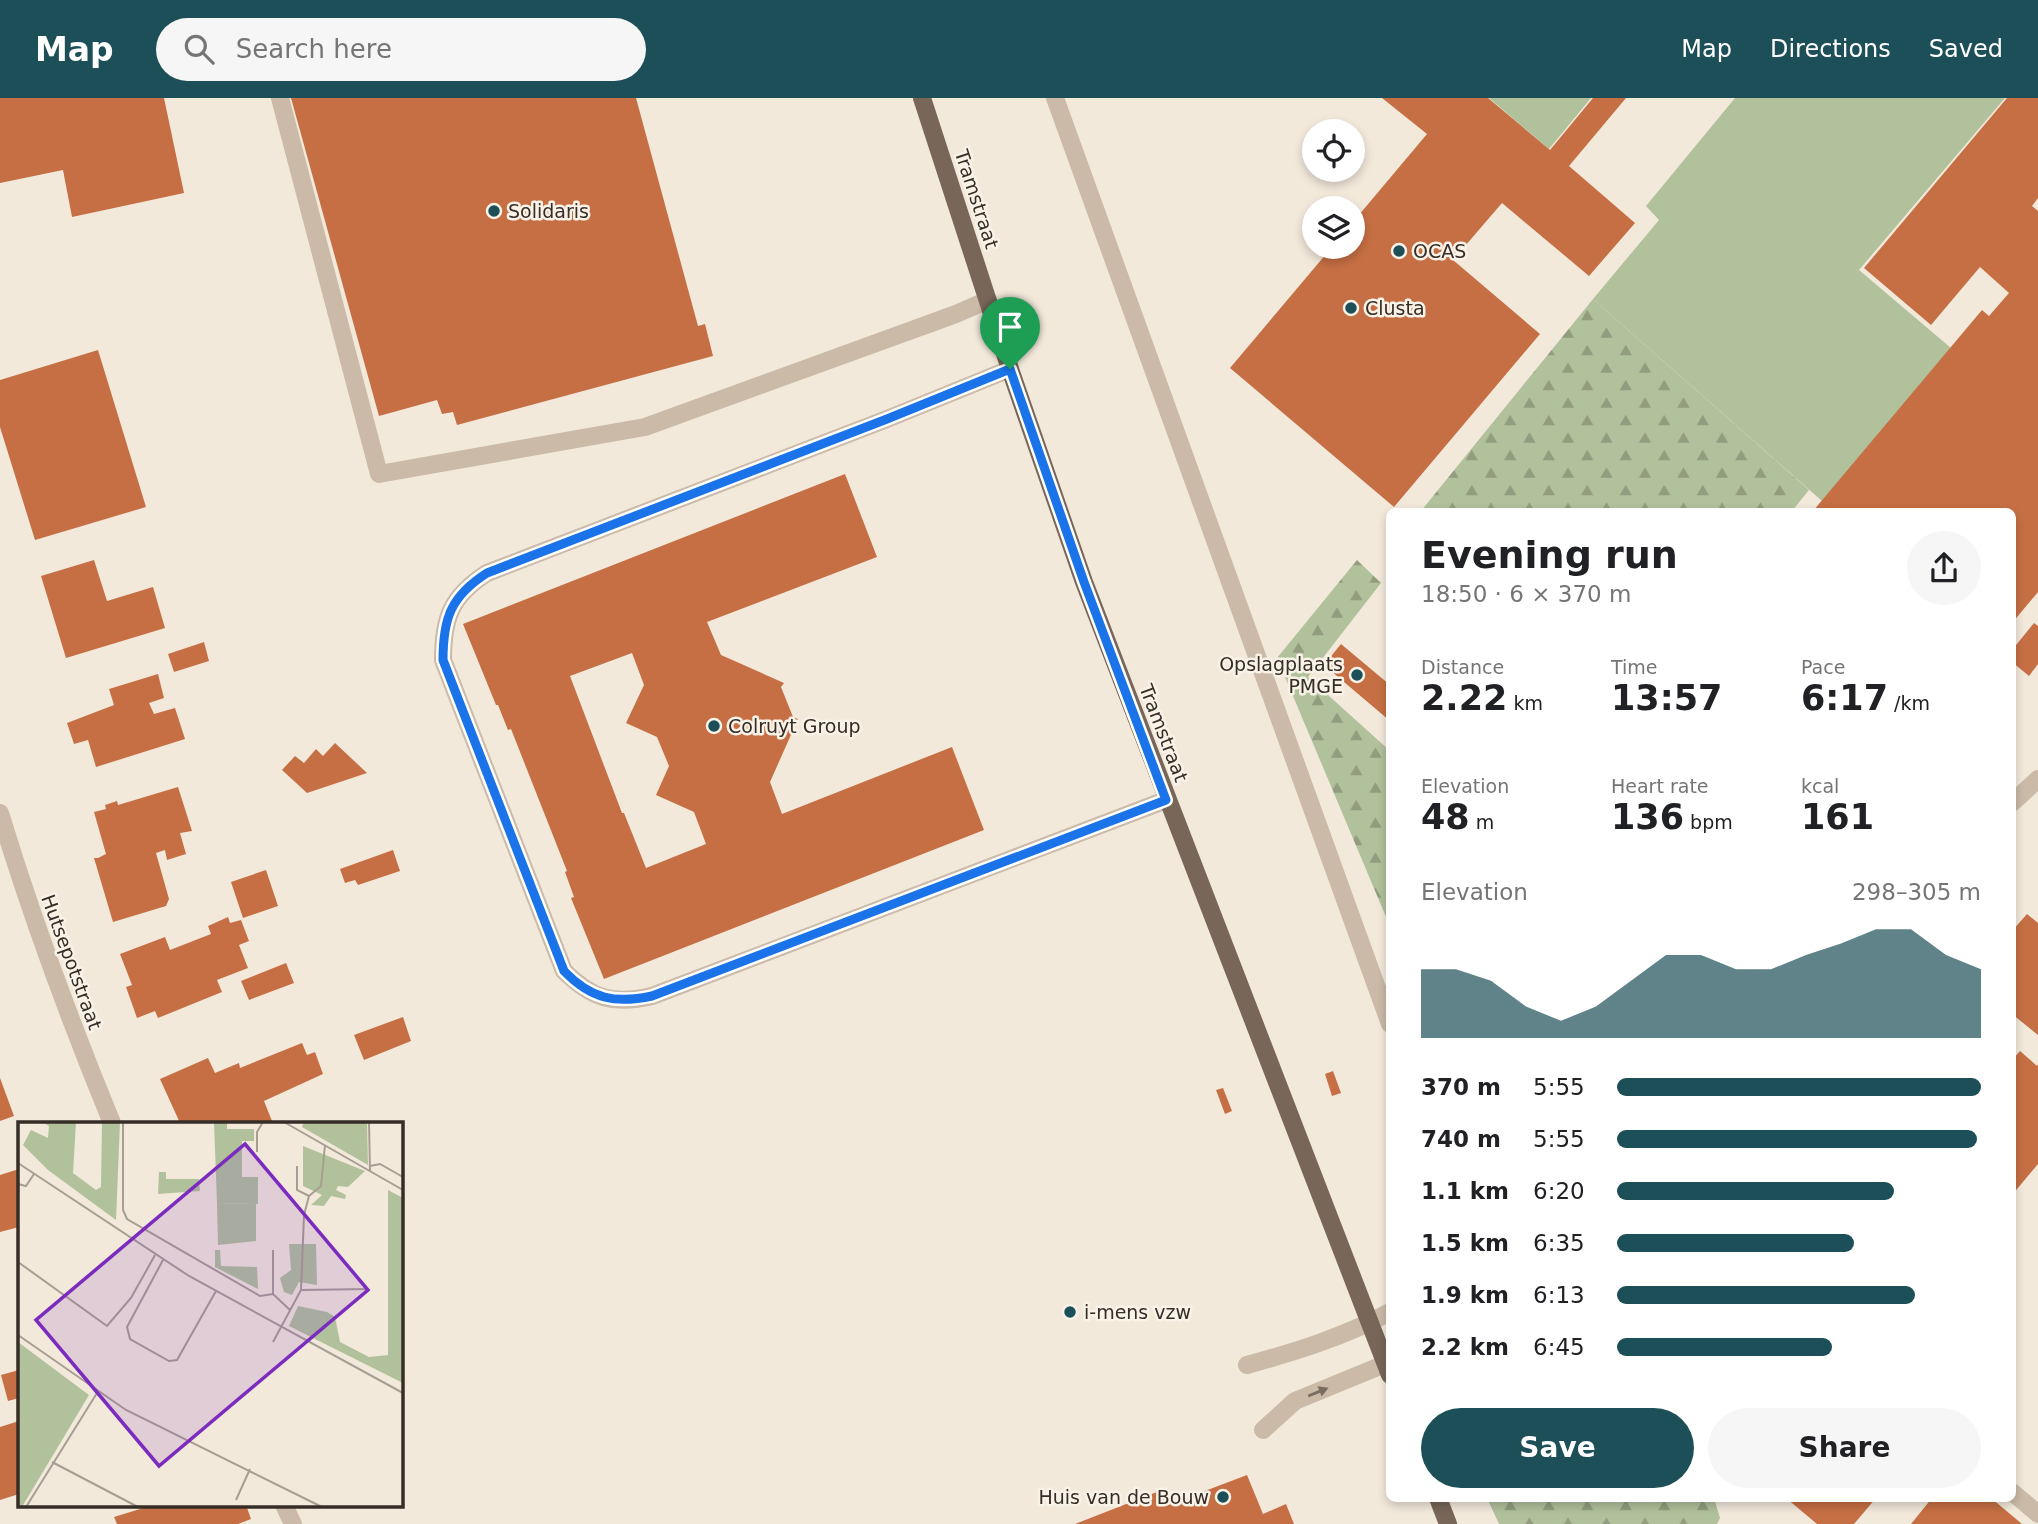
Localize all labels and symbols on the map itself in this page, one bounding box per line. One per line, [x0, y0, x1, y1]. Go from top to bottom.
street label: Tramstraat [950, 146, 1003, 251]
place label: Solidaris [508, 200, 589, 222]
marker: Solidaris [486, 203, 502, 219]
place label: OCAS [1413, 240, 1466, 262]
marker: OCAS [1391, 243, 1407, 259]
pin [980, 297, 1040, 369]
place label: Clusta [1365, 297, 1425, 319]
marker: Clusta [1343, 300, 1359, 316]
place label: Opslagplaats PMGE [1219, 653, 1343, 697]
marker: Opslagplaats PMGE [1349, 667, 1365, 683]
street label: Tramstraat [1135, 680, 1193, 785]
place label: Colruyt Group [728, 715, 861, 737]
marker: Colruyt Group [706, 718, 722, 734]
street label: Hutsepotstraat [37, 891, 107, 1033]
inset map [18, 1122, 402, 1506]
place label: i-mens vzw [1084, 1301, 1191, 1323]
marker: i-mens vzw [1062, 1304, 1078, 1320]
one-way arrow [1308, 1386, 1329, 1397]
place label: Huis van de Bouw [1038, 1486, 1209, 1508]
marker: Huis van de Bouw [1215, 1489, 1231, 1505]

